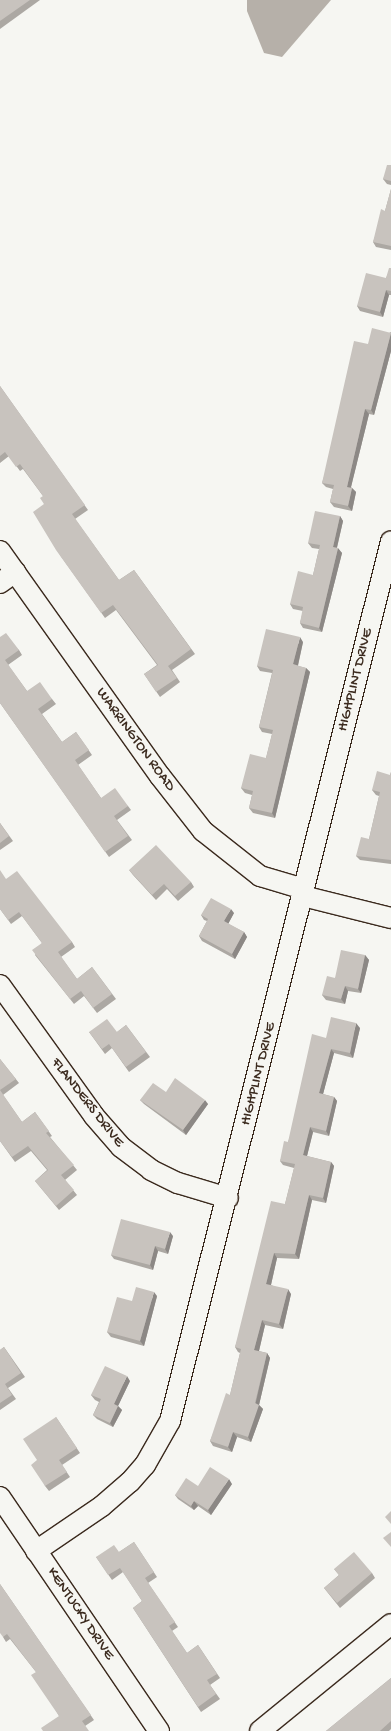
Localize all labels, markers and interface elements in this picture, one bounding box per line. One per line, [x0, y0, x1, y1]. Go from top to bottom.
street label: HIGHPLINT DRIVE [334, 627, 378, 733]
street label: WARRINGTON ROAD [91, 685, 179, 795]
street label: HIGHPLINT DRIVE [237, 1021, 281, 1127]
street label: FLANDERS DRIVE [47, 1055, 127, 1151]
street label: KENTUCKY DRIVE [42, 1564, 118, 1664]

